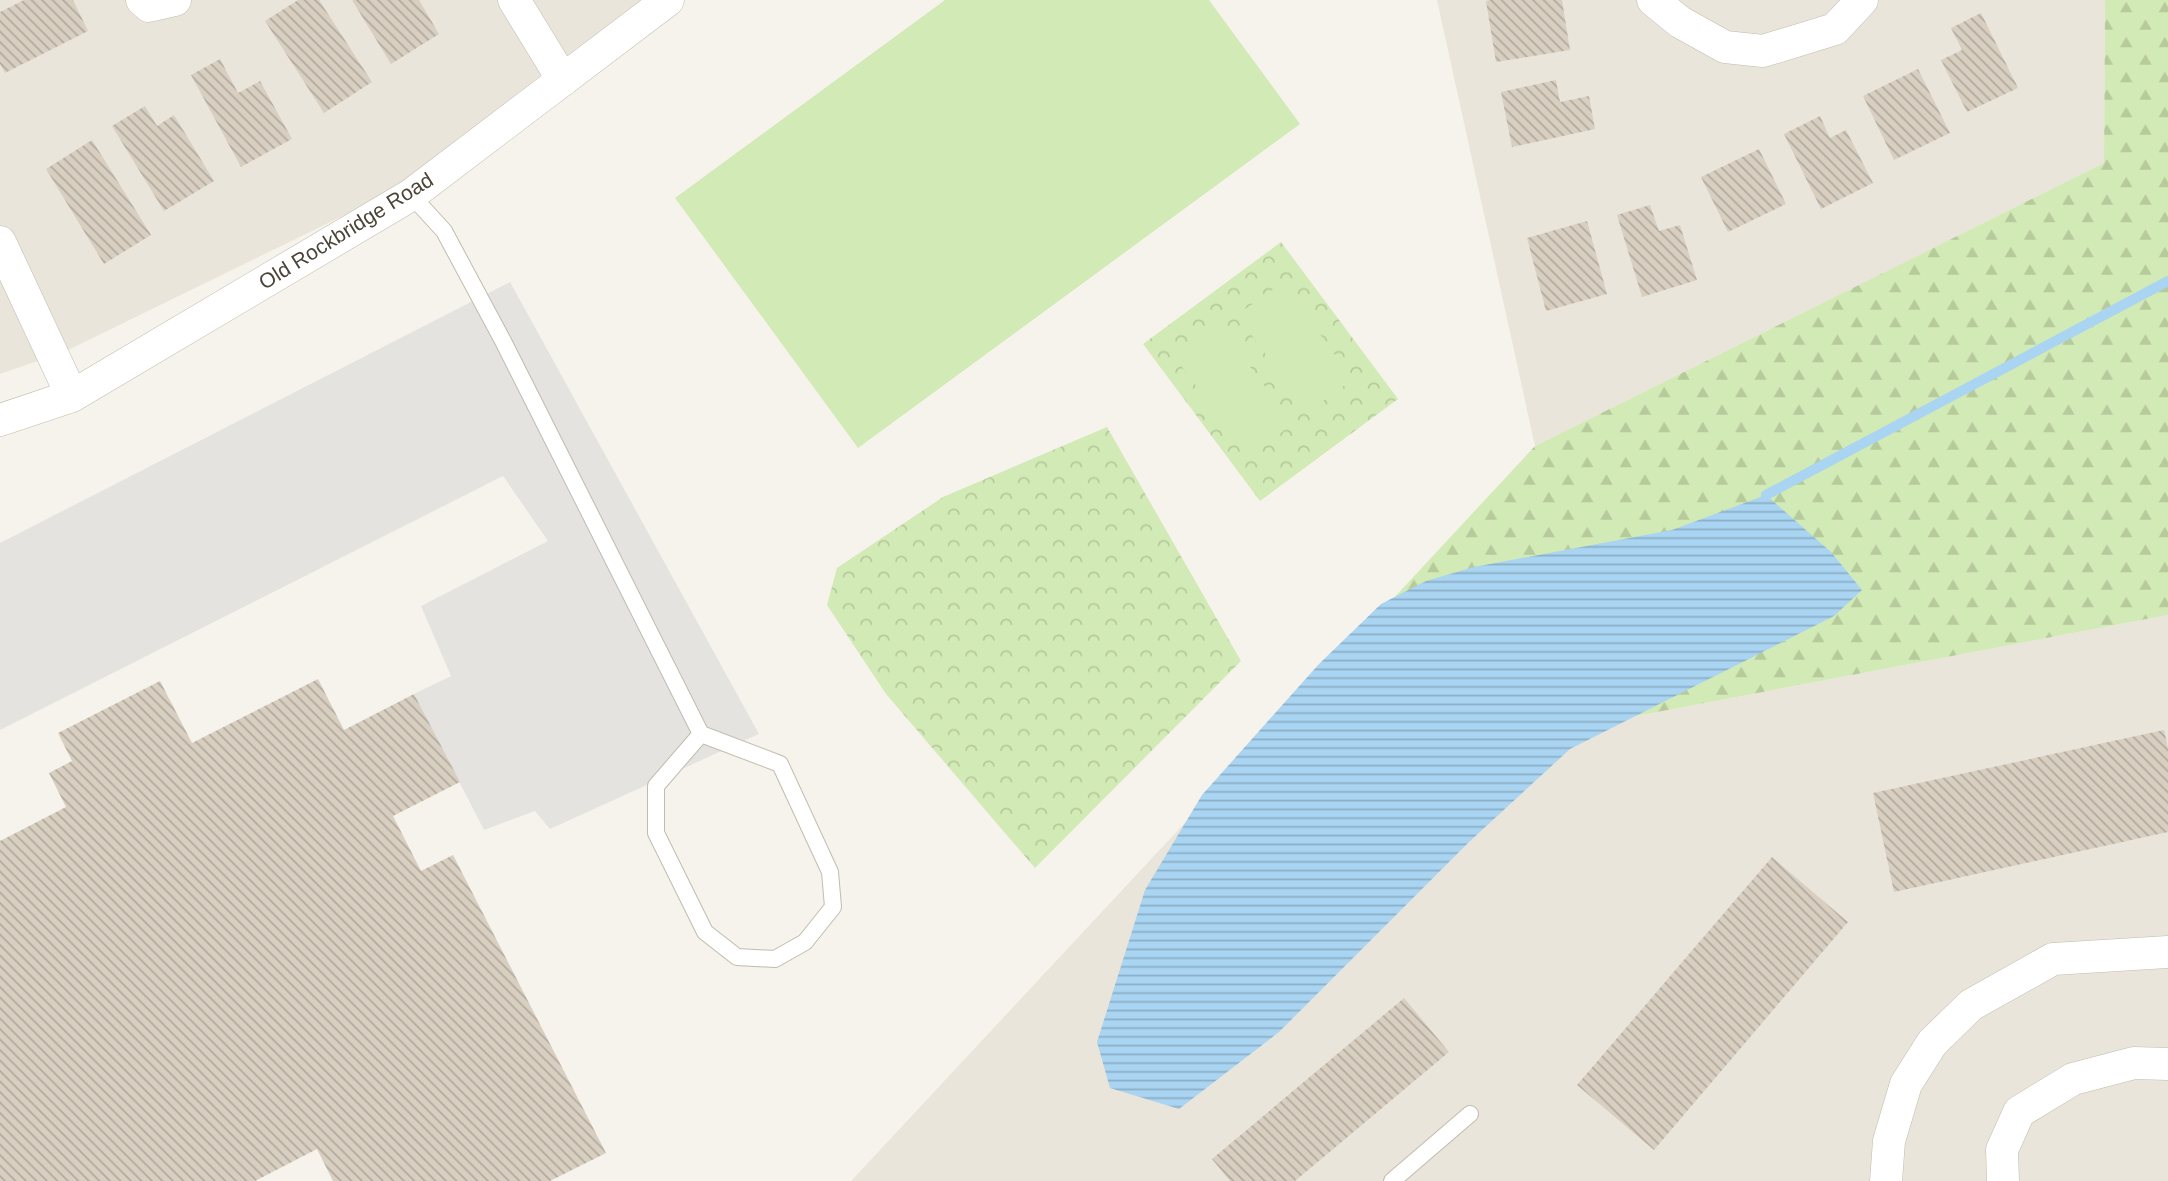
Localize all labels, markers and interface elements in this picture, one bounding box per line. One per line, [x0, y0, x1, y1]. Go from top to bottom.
street label: Old Rockbridge Road [255, 168, 437, 294]

